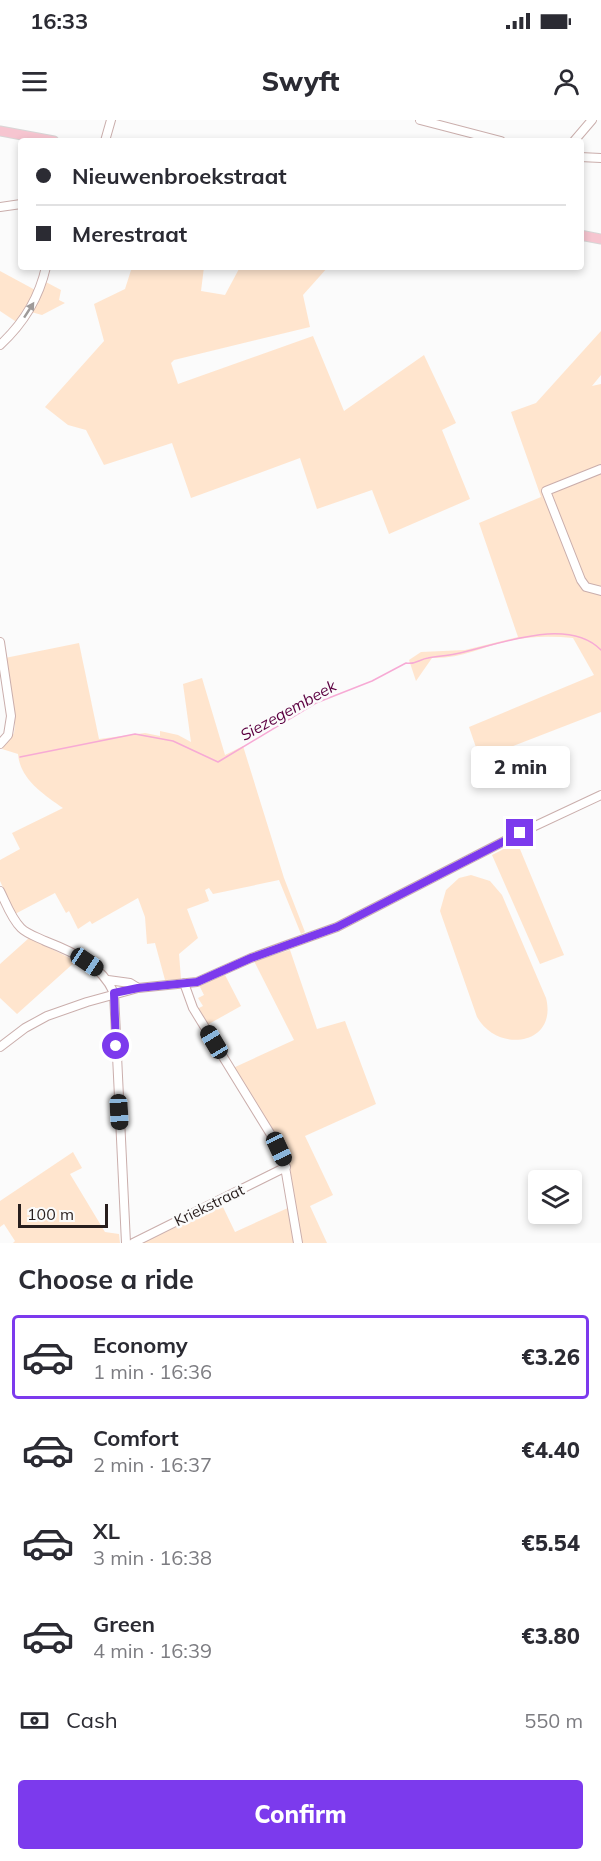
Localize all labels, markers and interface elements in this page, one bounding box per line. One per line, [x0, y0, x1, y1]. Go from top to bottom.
text: 16:33 [30, 7, 88, 35]
text: Swyft [262, 64, 339, 98]
icon: menu [18, 65, 51, 98]
icon: person [550, 65, 583, 98]
text: Nieuwenbroekstraat [72, 162, 287, 190]
text: Merestraat [72, 220, 187, 248]
one-way arrow [24, 301, 35, 318]
water label: Siezegembeek [236, 675, 340, 745]
callout: 2 min [470, 746, 570, 788]
text: 2 min [494, 754, 547, 779]
route end [506, 819, 533, 846]
car [67, 944, 107, 980]
car [197, 1022, 231, 1062]
route start [102, 1032, 129, 1059]
car [109, 1094, 129, 1130]
car [263, 1129, 295, 1169]
map controls [528, 1170, 582, 1224]
button: layers [528, 1170, 582, 1224]
street label: Kriekstraat [171, 1180, 247, 1230]
scale bar [18, 1201, 108, 1228]
text: 100 m [27, 1204, 74, 1224]
text: Choose a ride [18, 1262, 194, 1296]
icon: car [21, 1330, 75, 1384]
text: Economy [93, 1331, 188, 1359]
text: €3.26 [521, 1343, 580, 1371]
text: 1 min · 16:36 [93, 1359, 212, 1384]
icon: car [21, 1423, 75, 1477]
text: Comfort [93, 1424, 179, 1452]
text: €4.40 [521, 1436, 580, 1464]
text: 2 min · 16:37 [93, 1452, 212, 1477]
icon: car [21, 1516, 75, 1570]
text: XL [93, 1517, 120, 1545]
text: €5.54 [521, 1529, 580, 1557]
text: 3 min · 16:38 [93, 1545, 212, 1570]
icon: car [21, 1609, 75, 1663]
text: Green [93, 1610, 155, 1638]
text: €3.80 [521, 1622, 580, 1650]
text: 4 min · 16:39 [93, 1638, 212, 1663]
icon: cash [18, 1704, 51, 1737]
text: Cash [66, 1706, 118, 1734]
text: 550 m [524, 1708, 583, 1733]
button: Confirm [18, 1780, 583, 1849]

